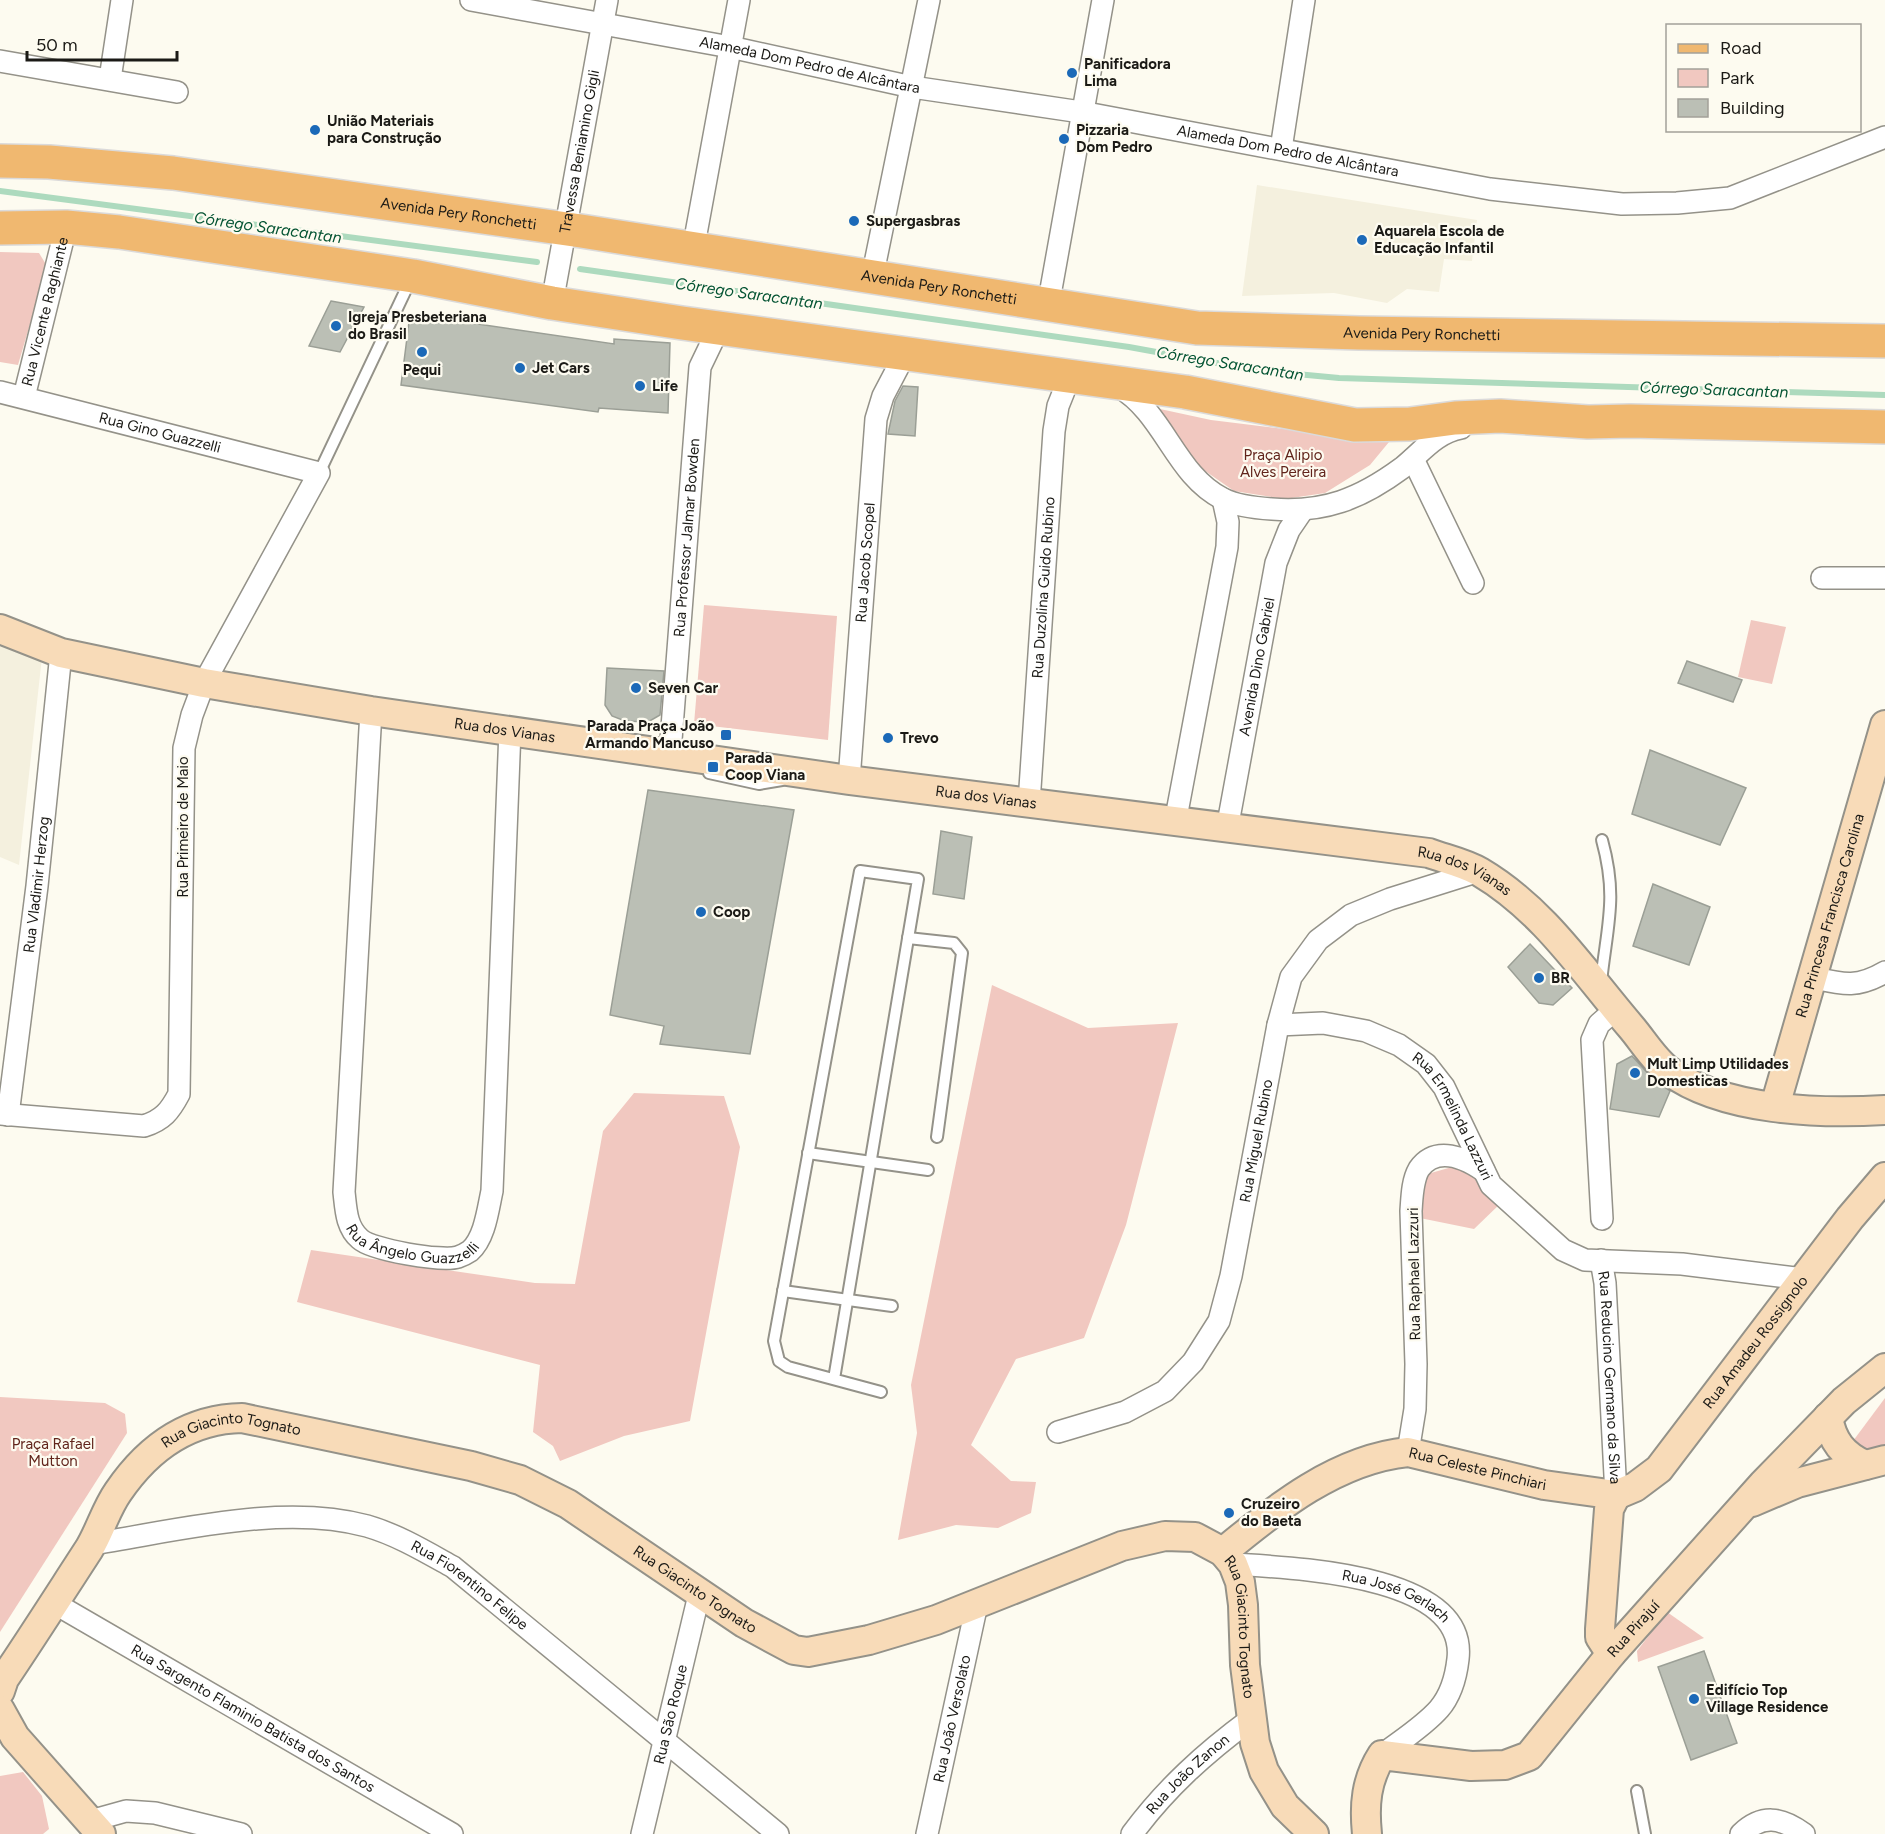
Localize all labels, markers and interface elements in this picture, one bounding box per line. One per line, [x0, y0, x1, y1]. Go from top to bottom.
scale bar [27, 24, 177, 62]
legend [1666, 24, 1861, 132]
street label: Alameda Dom Pedro de Alcântara [698, 33, 921, 97]
text: 50 m [36, 34, 78, 56]
text: Road [1720, 37, 1761, 59]
place label: Panificadora Lima [1084, 55, 1171, 90]
marker: Panificadora Lima [1065, 66, 1079, 80]
text: Park [1720, 67, 1755, 89]
street label: Travessa Beniamino Gigli [556, 68, 603, 235]
text: Building [1720, 97, 1785, 119]
place label: União Materiais para Construção [327, 112, 442, 147]
place label: Pizzaria Dom Pedro [1076, 121, 1153, 156]
street label: Alameda Dom Pedro de Alcântara [1176, 121, 1400, 181]
marker: União Materiais para Construção [308, 123, 322, 137]
marker: Pizzaria Dom Pedro [1057, 132, 1071, 146]
street label: Avenida Pery Ronchetti [379, 194, 538, 234]
water label: Córrego Saracantan [193, 208, 343, 247]
place label: Supergasbras [866, 212, 960, 230]
marker: Supergasbras [847, 214, 861, 228]
place label: Aquarela Escola de Educação Infantil [1374, 222, 1505, 257]
marker: Aquarela Escola de Educação Infantil [1355, 233, 1369, 247]
street label: Rua Vicente Raghiante [18, 235, 72, 388]
street label: Avenida Pery Ronchetti [860, 266, 1018, 308]
water label: Córrego Saracantan [674, 274, 824, 313]
place label: Igreja Presbeteriana do Brasil [348, 308, 487, 343]
marker: Igreja Presbeteriana do Brasil [329, 319, 343, 333]
street label: Avenida Pery Ronchetti [1343, 324, 1501, 344]
water label: Córrego Saracantan [1155, 342, 1305, 385]
marker: Pequi [415, 345, 429, 359]
place label: Jet Cars [532, 359, 590, 377]
place label: Pequi [403, 361, 441, 379]
marker: Jet Cars [513, 361, 527, 375]
place label: Life [652, 377, 679, 395]
water label: Córrego Saracantan [1639, 377, 1789, 402]
marker: Life [633, 379, 647, 393]
street label: Rua Gino Guazzelli [97, 408, 223, 457]
street label: Rua Professor Jalmar Bowden [670, 438, 703, 638]
park label: Praça Alipio Alves Pereira [1240, 446, 1326, 481]
street label: Rua Duzolina Guido Rubino [1028, 496, 1059, 679]
street label: Rua Jacob Scopel [852, 502, 879, 623]
street label: Avenida Dino Gabriel [1235, 596, 1278, 737]
place label: Seven Car [648, 679, 718, 697]
marker: Seven Car [629, 681, 643, 695]
street label: Rua dos Vianas [453, 714, 556, 746]
place label: Parada Praça João Armando Mancuso [585, 717, 714, 752]
marker: Parada Praça João Armando Mancuso [719, 728, 733, 742]
place label: Trevo [900, 729, 939, 747]
marker: Trevo [881, 731, 895, 745]
place label: Parada Coop Viana [725, 749, 805, 784]
street label: Rua Primeiro de Maio [174, 756, 192, 898]
marker: Parada Coop Viana [706, 760, 720, 774]
street label: Rua dos Vianas [934, 782, 1038, 813]
street label: Rua Princesa Francisca Carolina [1792, 812, 1868, 1020]
street label: Rua Vladimir Herzog [20, 816, 53, 954]
street label: Rua dos Vianas [1416, 843, 1515, 900]
place label: Coop [713, 903, 750, 921]
marker: Coop [694, 905, 708, 919]
place label: BR [1551, 969, 1570, 987]
marker: BR [1532, 971, 1546, 985]
street label: Rua Ermelinda Lazzuri [1409, 1048, 1496, 1183]
place label: Mult Limp Utilidades Domesticas [1647, 1055, 1789, 1090]
marker: Mult Limp Utilidades Domesticas [1628, 1066, 1642, 1080]
street label: Rua Miguel Rubino [1236, 1078, 1277, 1204]
street label: Rua Raphael Lazzuri [1404, 1207, 1424, 1341]
street label: Rua Ângelo Guazzelli [342, 1221, 483, 1267]
street label: Rua Reducino Germano da Silva [1594, 1269, 1624, 1485]
street label: Rua Amadeu Rossignolo [1699, 1272, 1812, 1412]
street label: Rua Giacinto Tognato [158, 1409, 303, 1452]
park label: Praça Rafael Mutton [12, 1435, 94, 1470]
street label: Rua Celeste Pinchiari [1407, 1443, 1547, 1494]
place label: Cruzeiro do Baeta [1241, 1495, 1302, 1530]
marker: Cruzeiro do Baeta [1222, 1506, 1236, 1520]
street label: Rua Fiorentino Felipe [408, 1537, 532, 1634]
street label: Rua Giacinto Tognato [630, 1542, 760, 1637]
street label: Rua Giacinto Tognato [1220, 1552, 1258, 1700]
street label: Rua José Gerlach [1340, 1566, 1454, 1626]
street label: Rua Pirajuí [1603, 1596, 1664, 1661]
street label: Rua Sargento Flaminio Batista dos Santos [128, 1641, 378, 1796]
street label: Rua João Versolato [929, 1653, 975, 1784]
street label: Rua São Roque [650, 1663, 691, 1766]
place label: Edifício Top Village Residence [1706, 1681, 1829, 1716]
marker: Edifício Top Village Residence [1687, 1692, 1701, 1706]
street label: Rua João Zanon [1142, 1730, 1233, 1818]

